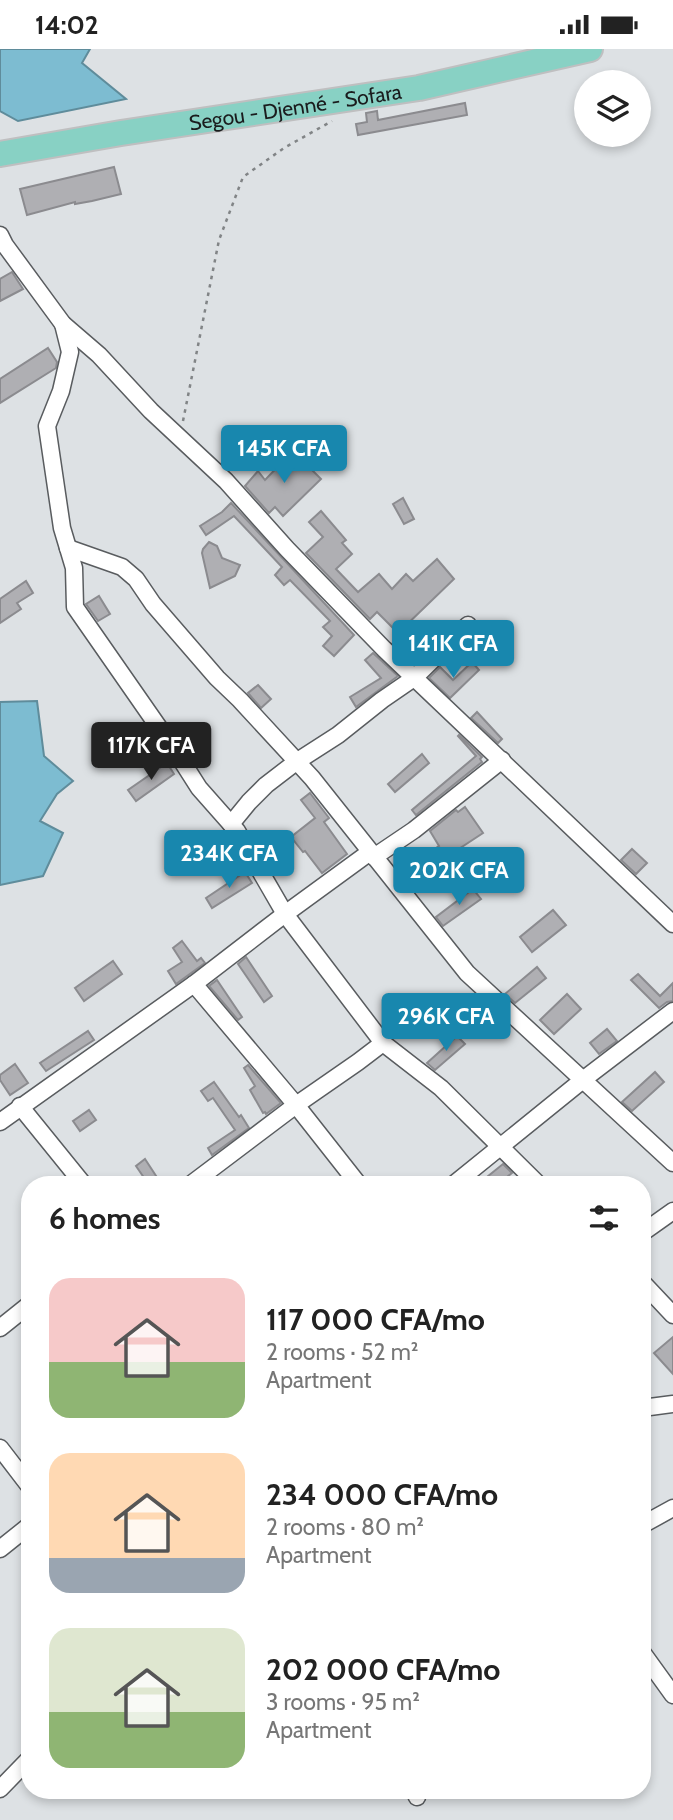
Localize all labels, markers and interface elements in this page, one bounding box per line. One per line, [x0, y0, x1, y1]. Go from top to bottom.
text: 14:02 [35, 9, 99, 41]
map controls [574, 70, 651, 147]
button: layers [574, 70, 651, 147]
street label: Segou - Djenné - Sofara [187, 78, 403, 135]
pin: 145K CFA [212, 425, 356, 485]
text: 145K CFA [237, 434, 331, 462]
pin: 141K CFA [381, 621, 525, 680]
text: 141K CFA [408, 629, 498, 657]
pin: 117K CFA [79, 723, 223, 782]
text: 117K CFA [107, 731, 195, 759]
pin: 234K CFA [157, 831, 301, 890]
text: 234K CFA [180, 839, 278, 867]
pin: 202K CFA [387, 847, 531, 907]
text: 202K CFA [409, 856, 509, 884]
pin: 296K CFA [374, 993, 518, 1053]
text: 296K CFA [398, 1002, 494, 1030]
icon: filters [585, 1199, 623, 1237]
text: 6 homes [49, 1200, 160, 1237]
text: 117 000 CFA/mo [266, 1301, 485, 1338]
icon: home [105, 1306, 189, 1390]
text: 2 rooms · 52 m² [266, 1338, 419, 1366]
text: Apartment [266, 1366, 371, 1394]
text: 234 000 CFA/mo [266, 1476, 498, 1513]
icon: home [105, 1481, 189, 1565]
text: 2 rooms · 80 m² [266, 1513, 424, 1541]
text: Apartment [266, 1541, 371, 1569]
text: 202 000 CFA/mo [266, 1651, 500, 1688]
icon: home [105, 1656, 189, 1740]
text: 3 rooms · 95 m² [266, 1688, 420, 1716]
text: Apartment [266, 1716, 371, 1744]

